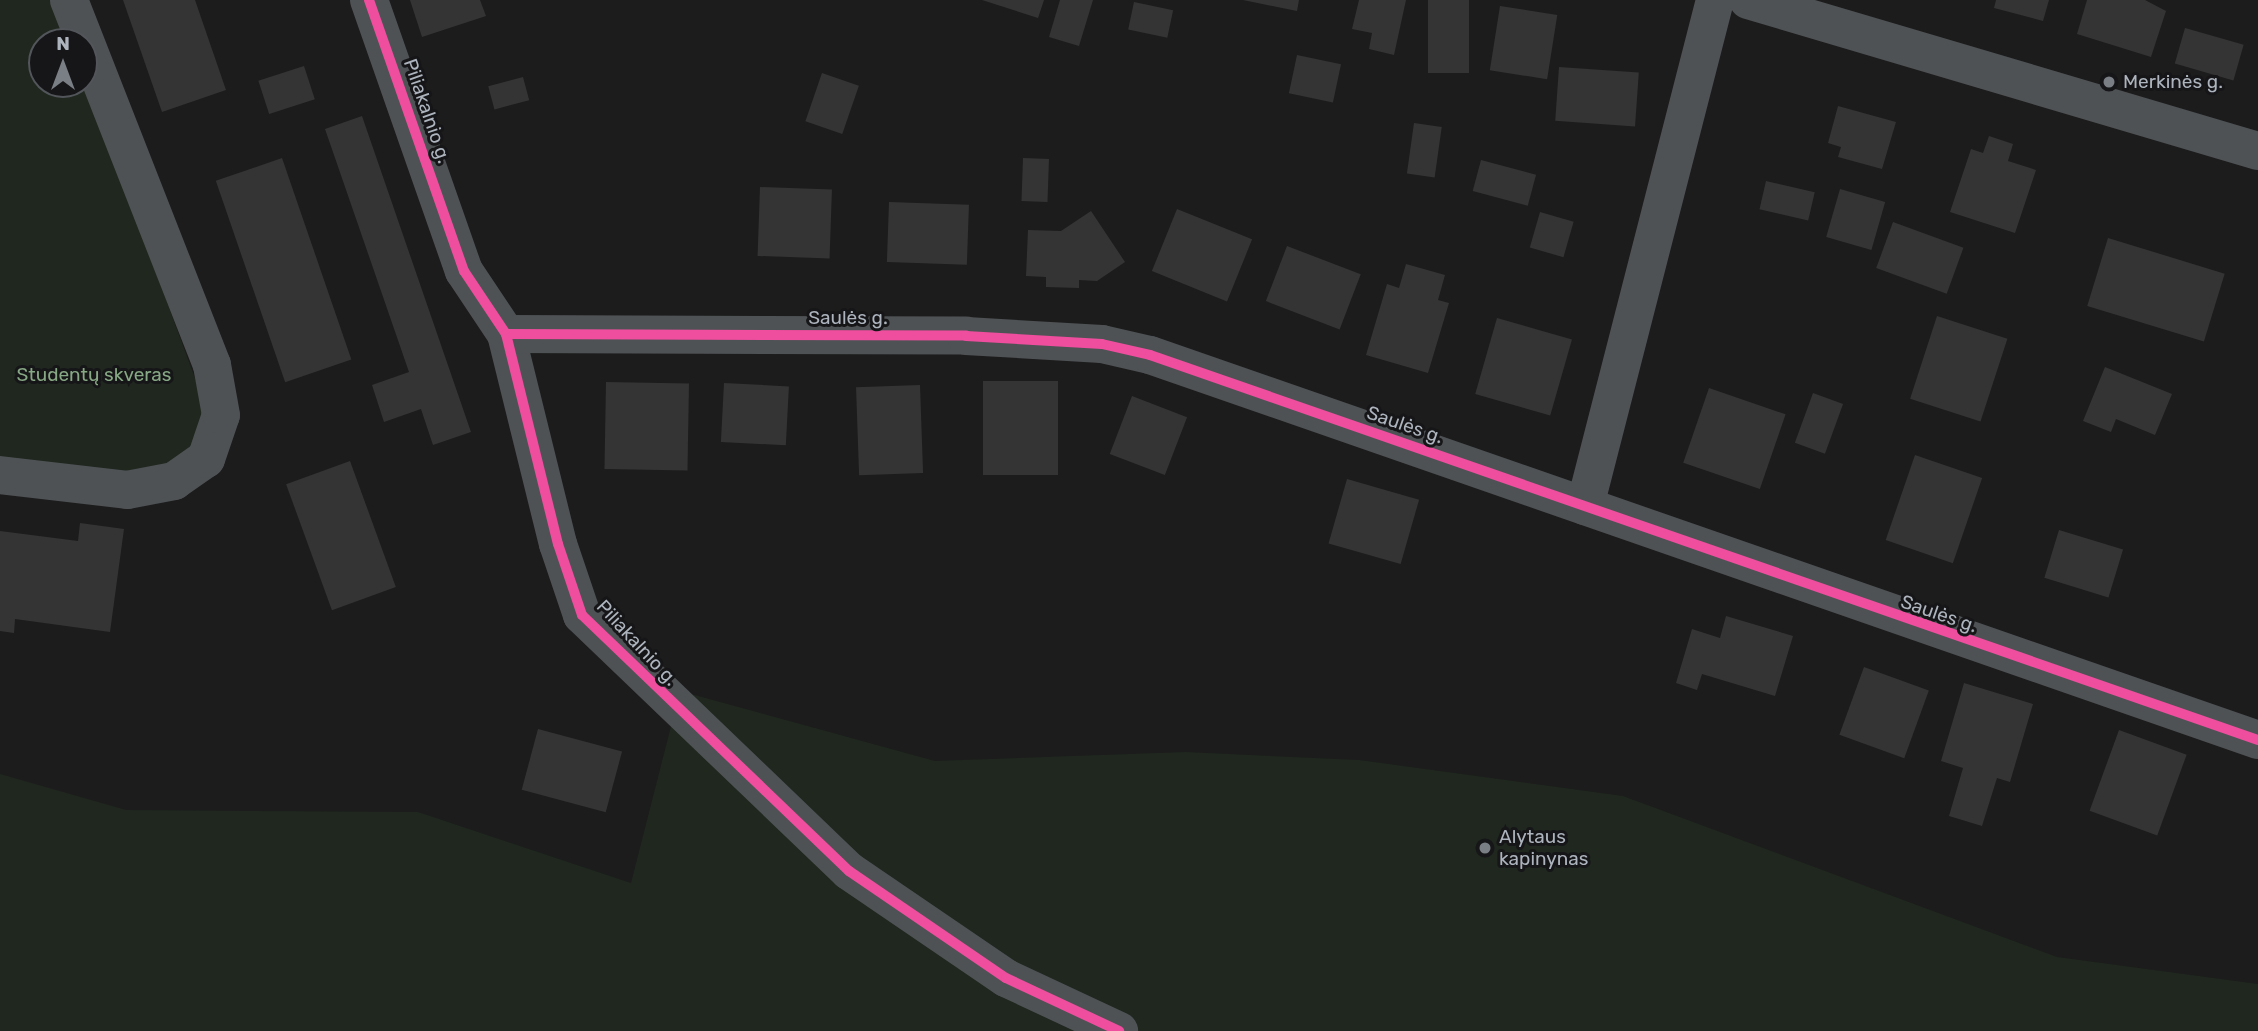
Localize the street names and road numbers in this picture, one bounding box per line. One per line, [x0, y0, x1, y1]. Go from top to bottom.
street label: Piliakalnio g. [398, 56, 456, 166]
street label: Saulės g. [808, 307, 888, 329]
street label: Saulės g. [1364, 401, 1446, 449]
street label: Saulės g. [1898, 590, 1980, 638]
street label: Piliakalnio g. [591, 595, 683, 691]

